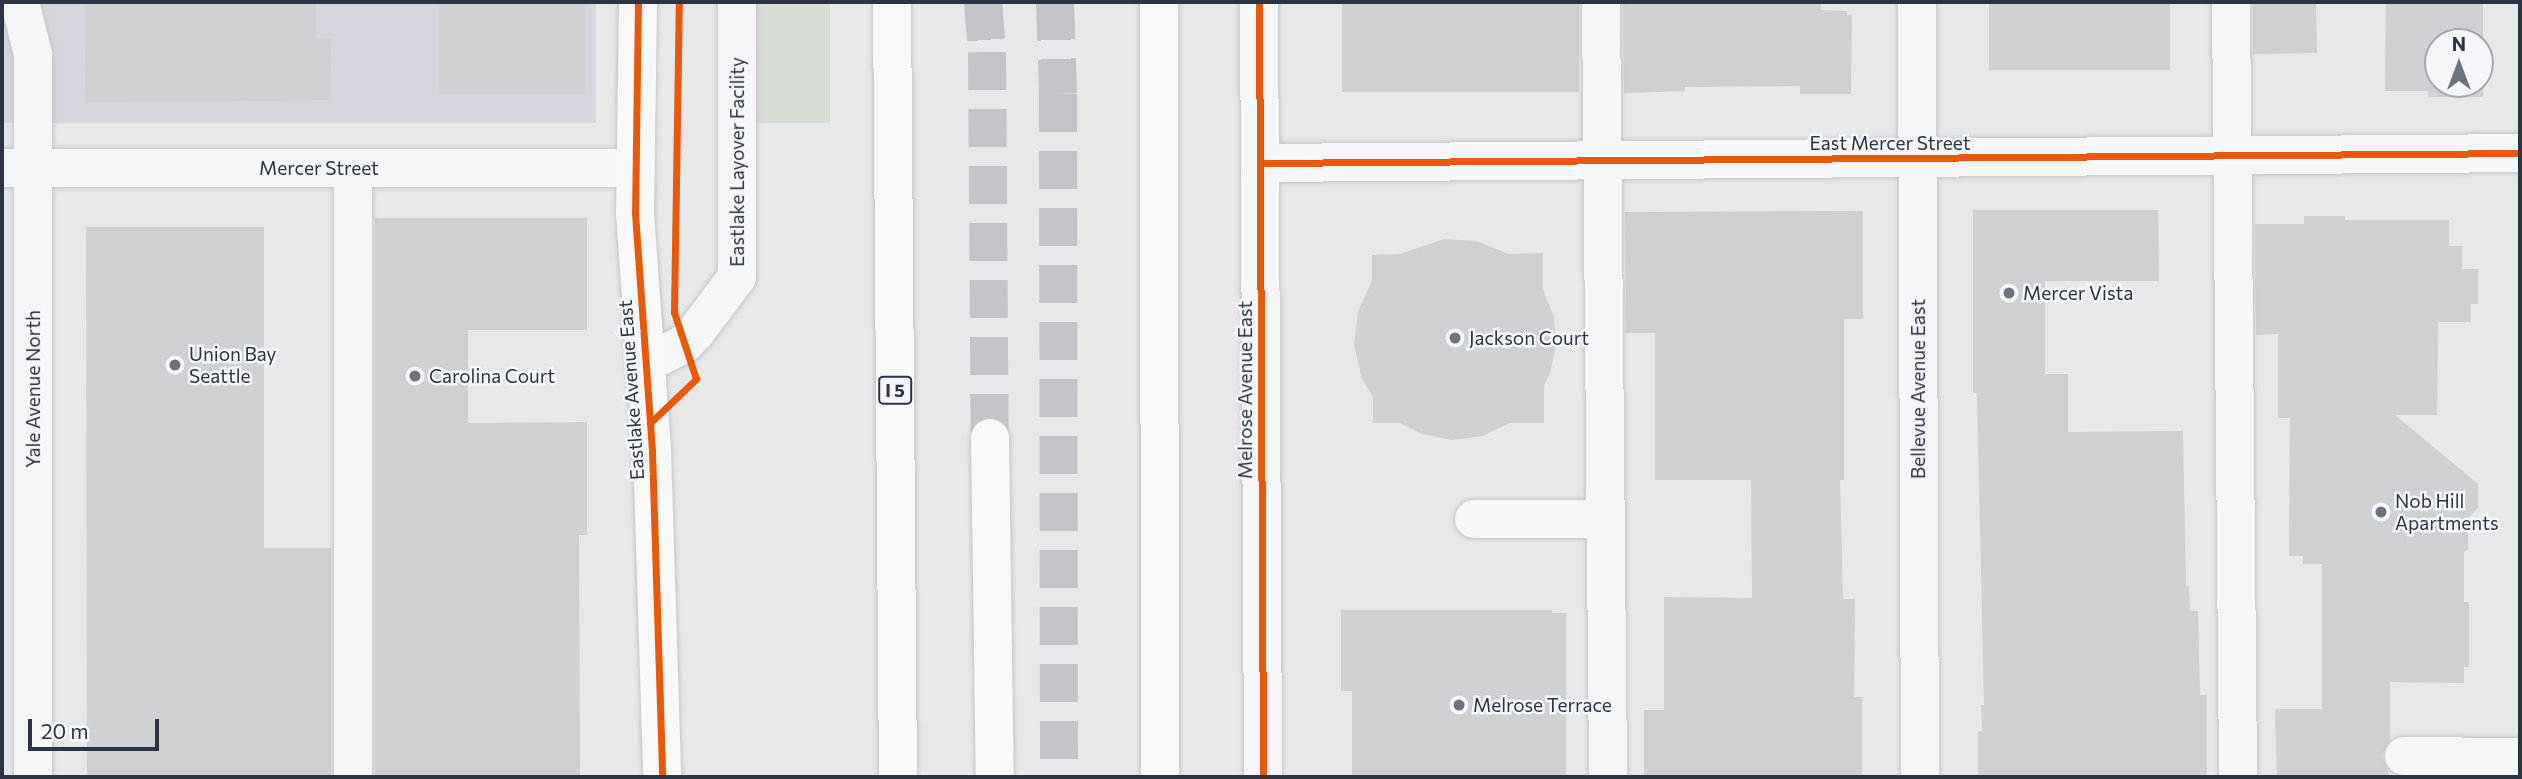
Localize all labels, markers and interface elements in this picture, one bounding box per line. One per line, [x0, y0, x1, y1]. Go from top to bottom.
north arrow [2424, 28, 2494, 98]
text: N [2452, 32, 2466, 55]
street label: Eastlake Layover Facility [726, 57, 748, 267]
street label: East Mercer Street [1809, 132, 1971, 154]
street label: Mercer Street [259, 157, 379, 179]
place label: Mercer Vista [2023, 282, 2133, 304]
marker: Mercer Vista [2001, 285, 2017, 301]
street label: Eastlake Avenue East [613, 299, 649, 481]
street label: Bellevue Avenue East [1907, 299, 1929, 479]
street label: Melrose Avenue East [1234, 301, 1256, 479]
street label: Yale Avenue North [22, 310, 44, 468]
place label: Jackson Court [1469, 327, 1589, 349]
marker: Jackson Court [1447, 330, 1463, 346]
place label: Union Bay Seattle [189, 343, 276, 387]
marker: Union Bay Seattle [167, 357, 183, 373]
place label: Carolina Court [429, 365, 555, 387]
marker: Carolina Court [407, 368, 423, 384]
road number: I 5 [878, 376, 912, 404]
place label: Nob Hill Apartments [2395, 490, 2499, 534]
marker: Nob Hill Apartments [2373, 504, 2389, 520]
place label: Melrose Terrace [1473, 694, 1612, 716]
marker: Melrose Terrace [1451, 697, 1467, 713]
scale bar [32, 706, 163, 750]
text: 20 m [41, 718, 89, 743]

